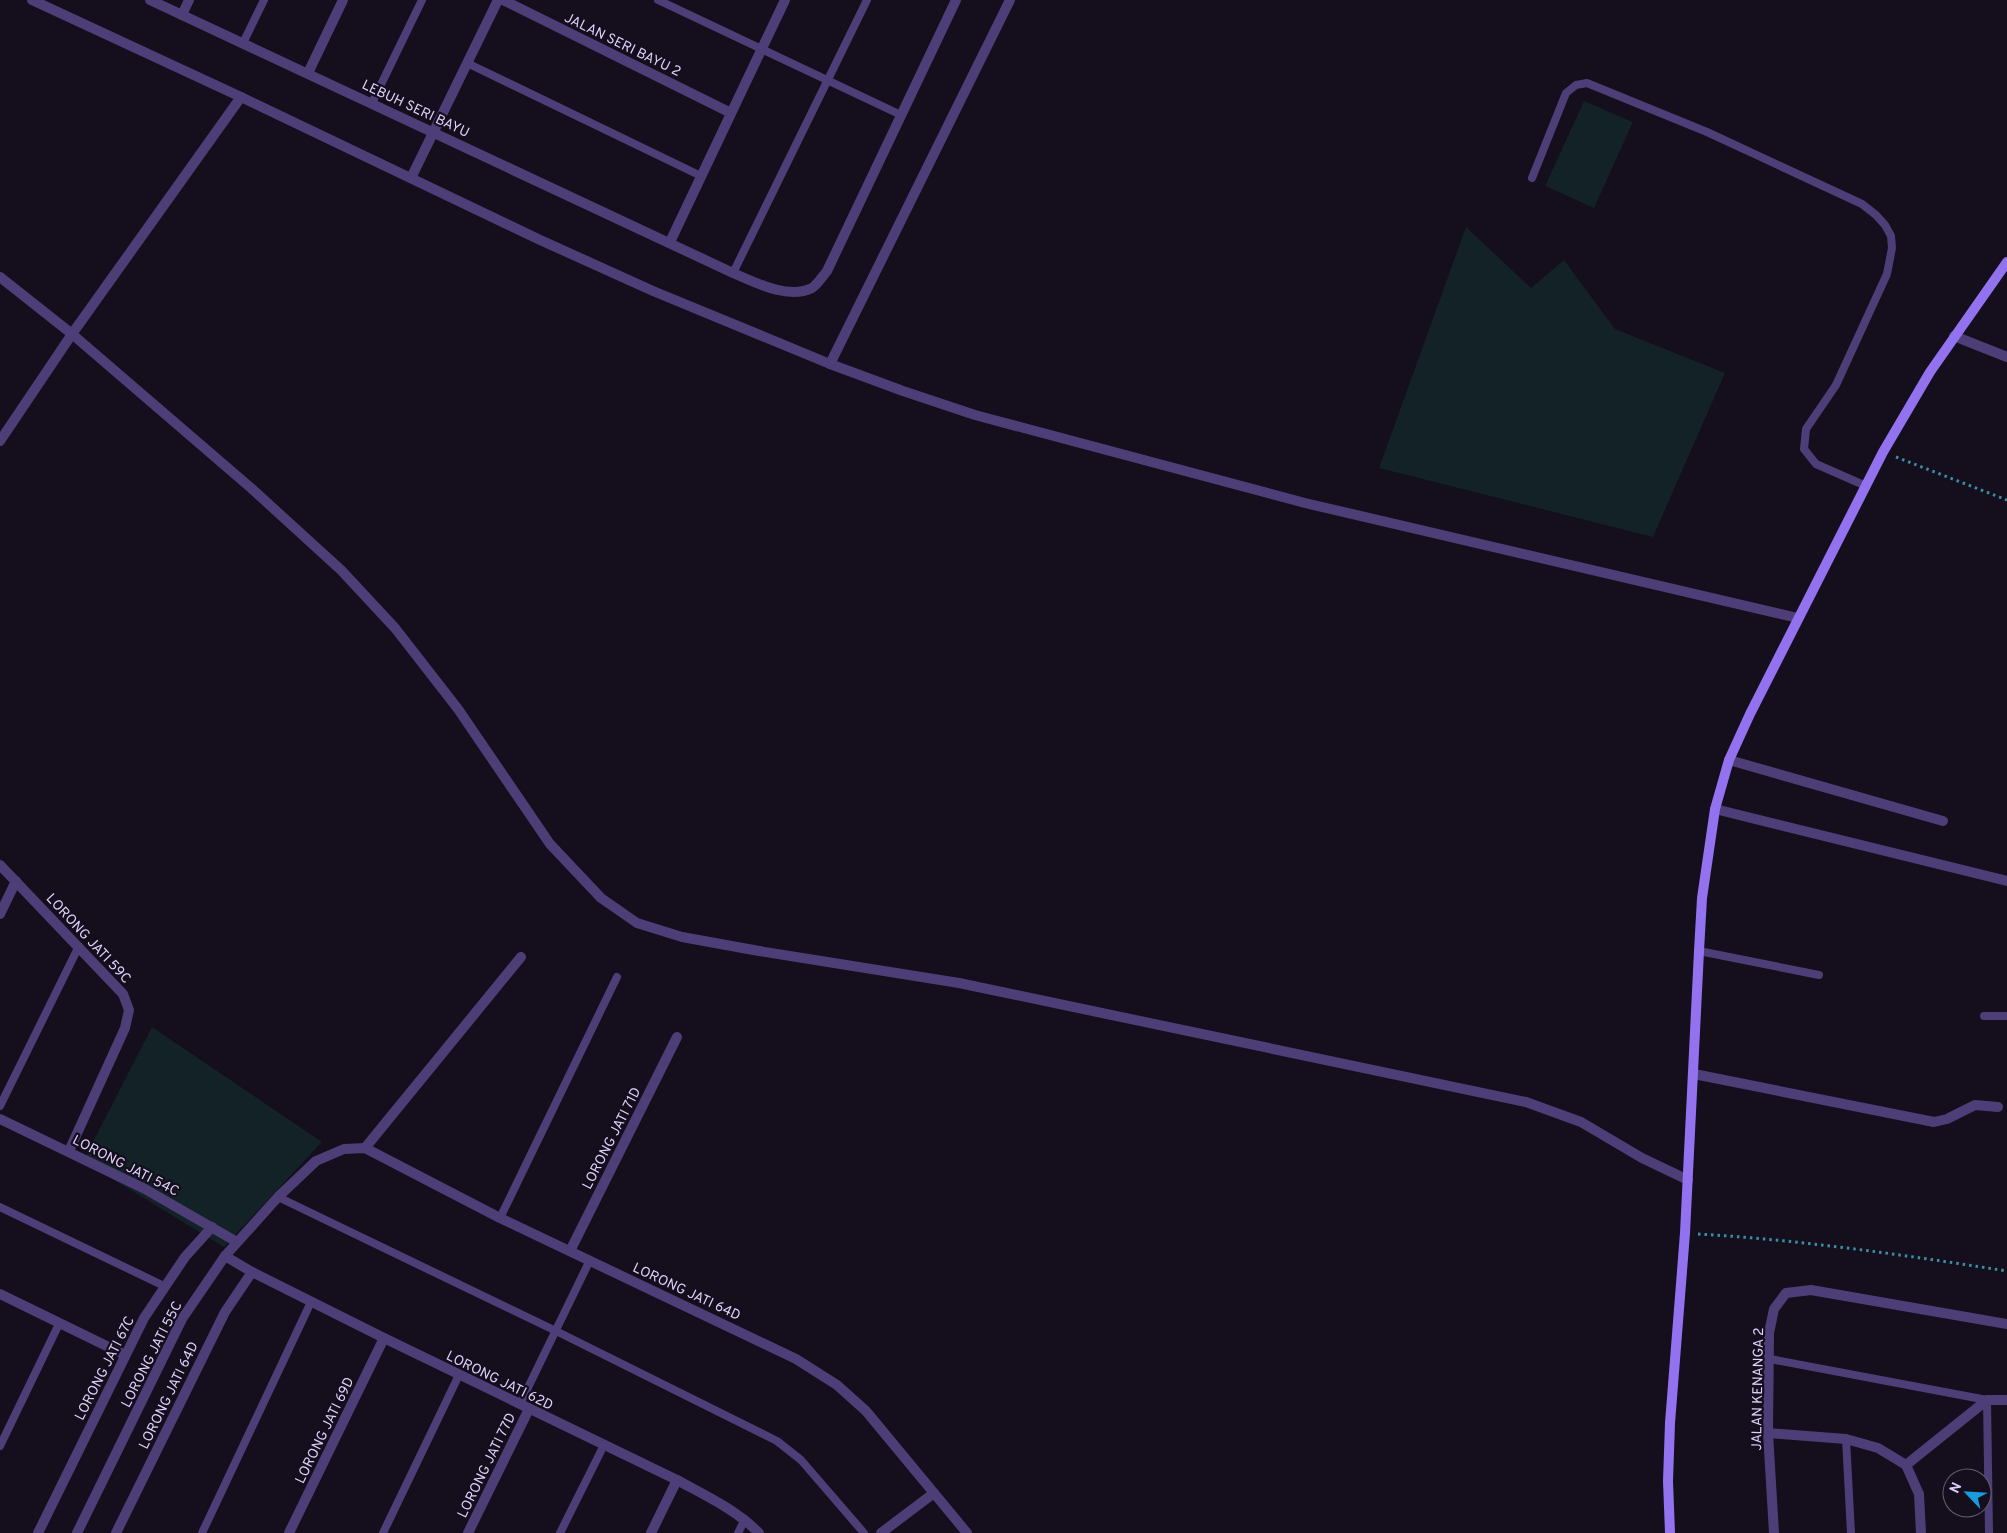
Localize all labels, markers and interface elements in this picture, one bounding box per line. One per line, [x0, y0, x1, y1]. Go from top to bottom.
street label: JALAN SERI BAYU 2 [561, 10, 683, 81]
street label: LEBUH SERI BAYU [359, 77, 472, 142]
street label: LORONG JATI 59C [42, 891, 134, 987]
street label: LORONG JATI 71D [579, 1085, 645, 1193]
street label: LORONG JATI 54C [69, 1132, 181, 1201]
street label: LORONG JATI 64D [630, 1260, 743, 1325]
street label: LORONG JATI 55C [118, 1299, 186, 1411]
street label: LORONG JATI 67C [72, 1314, 139, 1424]
street label: JALAN KENANGA 2 [1749, 1327, 1768, 1451]
street label: LORONG JATI 64D [136, 1339, 203, 1452]
street label: LORONG JATI 62D [443, 1348, 556, 1415]
street label: LORONG JATI 69D [292, 1375, 359, 1487]
street label: LORONG JATI 77D [455, 1410, 520, 1521]
north arrow [1942, 1468, 1992, 1518]
text: N [1947, 1480, 1966, 1496]

